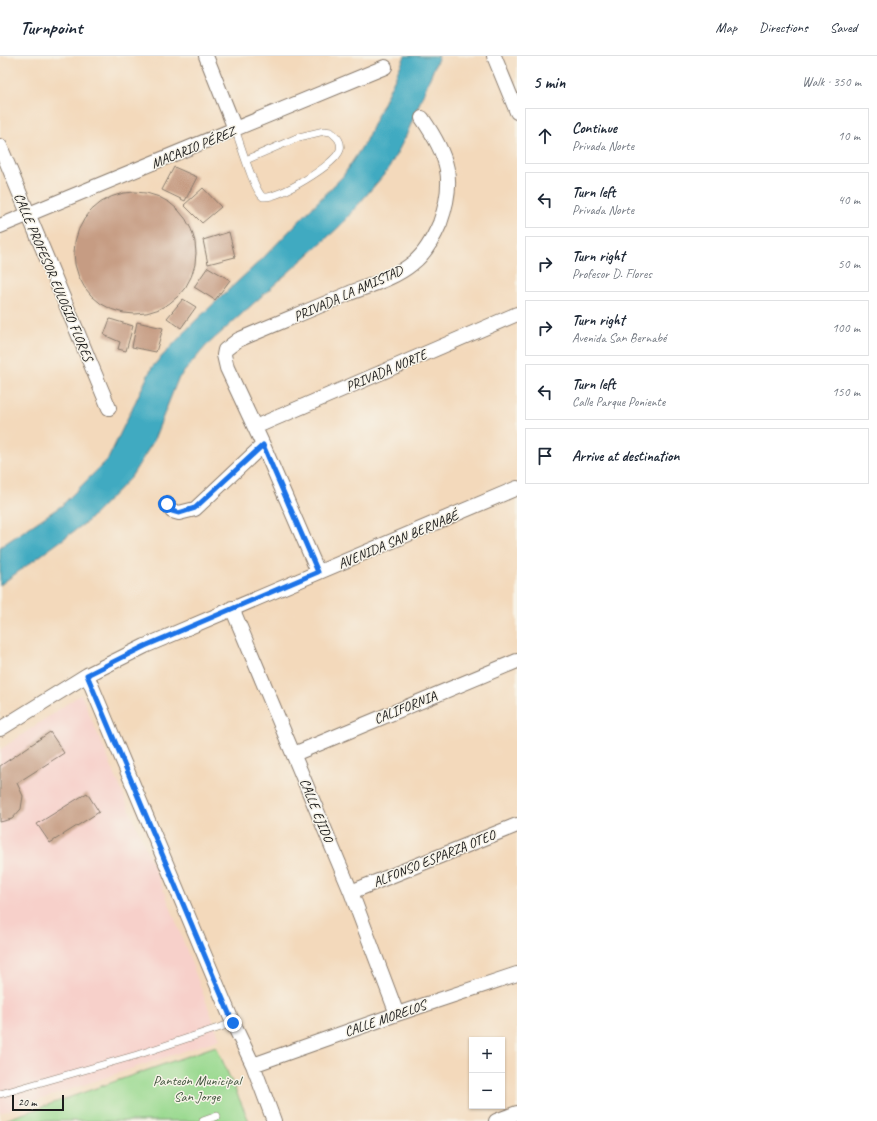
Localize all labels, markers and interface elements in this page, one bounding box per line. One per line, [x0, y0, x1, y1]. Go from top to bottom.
text: Turnpoint [20, 16, 82, 40]
text: Map [716, 19, 737, 36]
text: Directions [759, 19, 808, 36]
text: Saved [830, 19, 857, 36]
text: 5 min [533, 72, 565, 93]
text: Walk · 350 m [802, 74, 861, 90]
text: Continue [572, 119, 617, 138]
street label: MACARIO PÉREZ [149, 122, 240, 172]
icon: ahead [534, 125, 556, 147]
text: 10 m [838, 128, 860, 144]
text: Privada Norte [572, 138, 634, 154]
text: Turn left [572, 183, 615, 202]
icon: left [534, 189, 556, 211]
street label: CALLE PROFESOR EULOGIO FLORES [10, 191, 98, 366]
text: 40 m [838, 192, 860, 208]
text: Privada Norte [572, 202, 634, 218]
text: Turn right [572, 247, 625, 266]
icon: right [534, 253, 556, 275]
text: 50 m [838, 256, 860, 272]
street label: PRIVADA LA AMISTAD [291, 261, 407, 325]
text: Profesor D. Flores [572, 266, 652, 282]
text: Turn right [572, 311, 625, 330]
icon: right [534, 317, 556, 339]
text: 100 m [832, 320, 860, 336]
text: Avenida San Bernabé [572, 330, 666, 346]
street label: PRIVADA NORTE [343, 345, 431, 395]
text: Turn left [572, 375, 615, 394]
icon: left [534, 381, 556, 403]
text: 150 m [832, 384, 860, 400]
text: Calle Parque Poniente [572, 394, 665, 410]
icon: arrive [534, 445, 556, 467]
text: Arrive at destination [572, 447, 679, 466]
route start [158, 495, 176, 513]
street label: AVENIDA SAN BERNABÉ [335, 506, 462, 573]
street label: CALIFORNIA [371, 687, 440, 728]
street label: CALLE EJIDO [296, 776, 338, 846]
street label: ALFONSO ESPARZA OTEO [371, 825, 500, 891]
street label: CALLE MORELOS [342, 996, 431, 1040]
route end [224, 1014, 242, 1032]
map controls [469, 1037, 505, 1109]
button: + [469, 1037, 505, 1073]
park label: Panteón Municipal San Jorge [153, 1072, 244, 1105]
button: − [469, 1073, 505, 1109]
scale bar [12, 1093, 64, 1112]
text: 20 m [18, 1095, 37, 1109]

